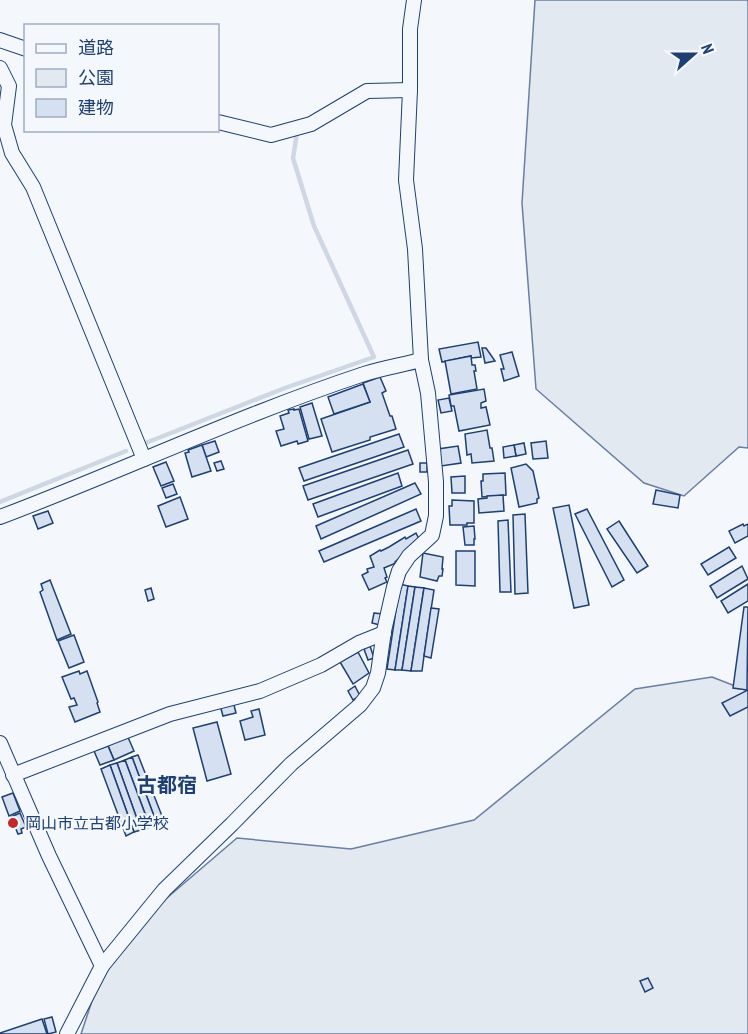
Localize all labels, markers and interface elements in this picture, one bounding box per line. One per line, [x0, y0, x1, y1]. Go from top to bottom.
legend [24, 24, 219, 132]
north arrow [664, 24, 724, 84]
text: 道路 [78, 36, 114, 59]
text: N [697, 41, 719, 56]
text: 公園 [78, 66, 114, 89]
text: 建物 [78, 96, 114, 119]
district label: 古都宿 [137, 772, 197, 798]
place label: 岡山市立古都小学校 [25, 813, 169, 833]
marker: 岡山市立古都小学校 [6, 816, 20, 830]

